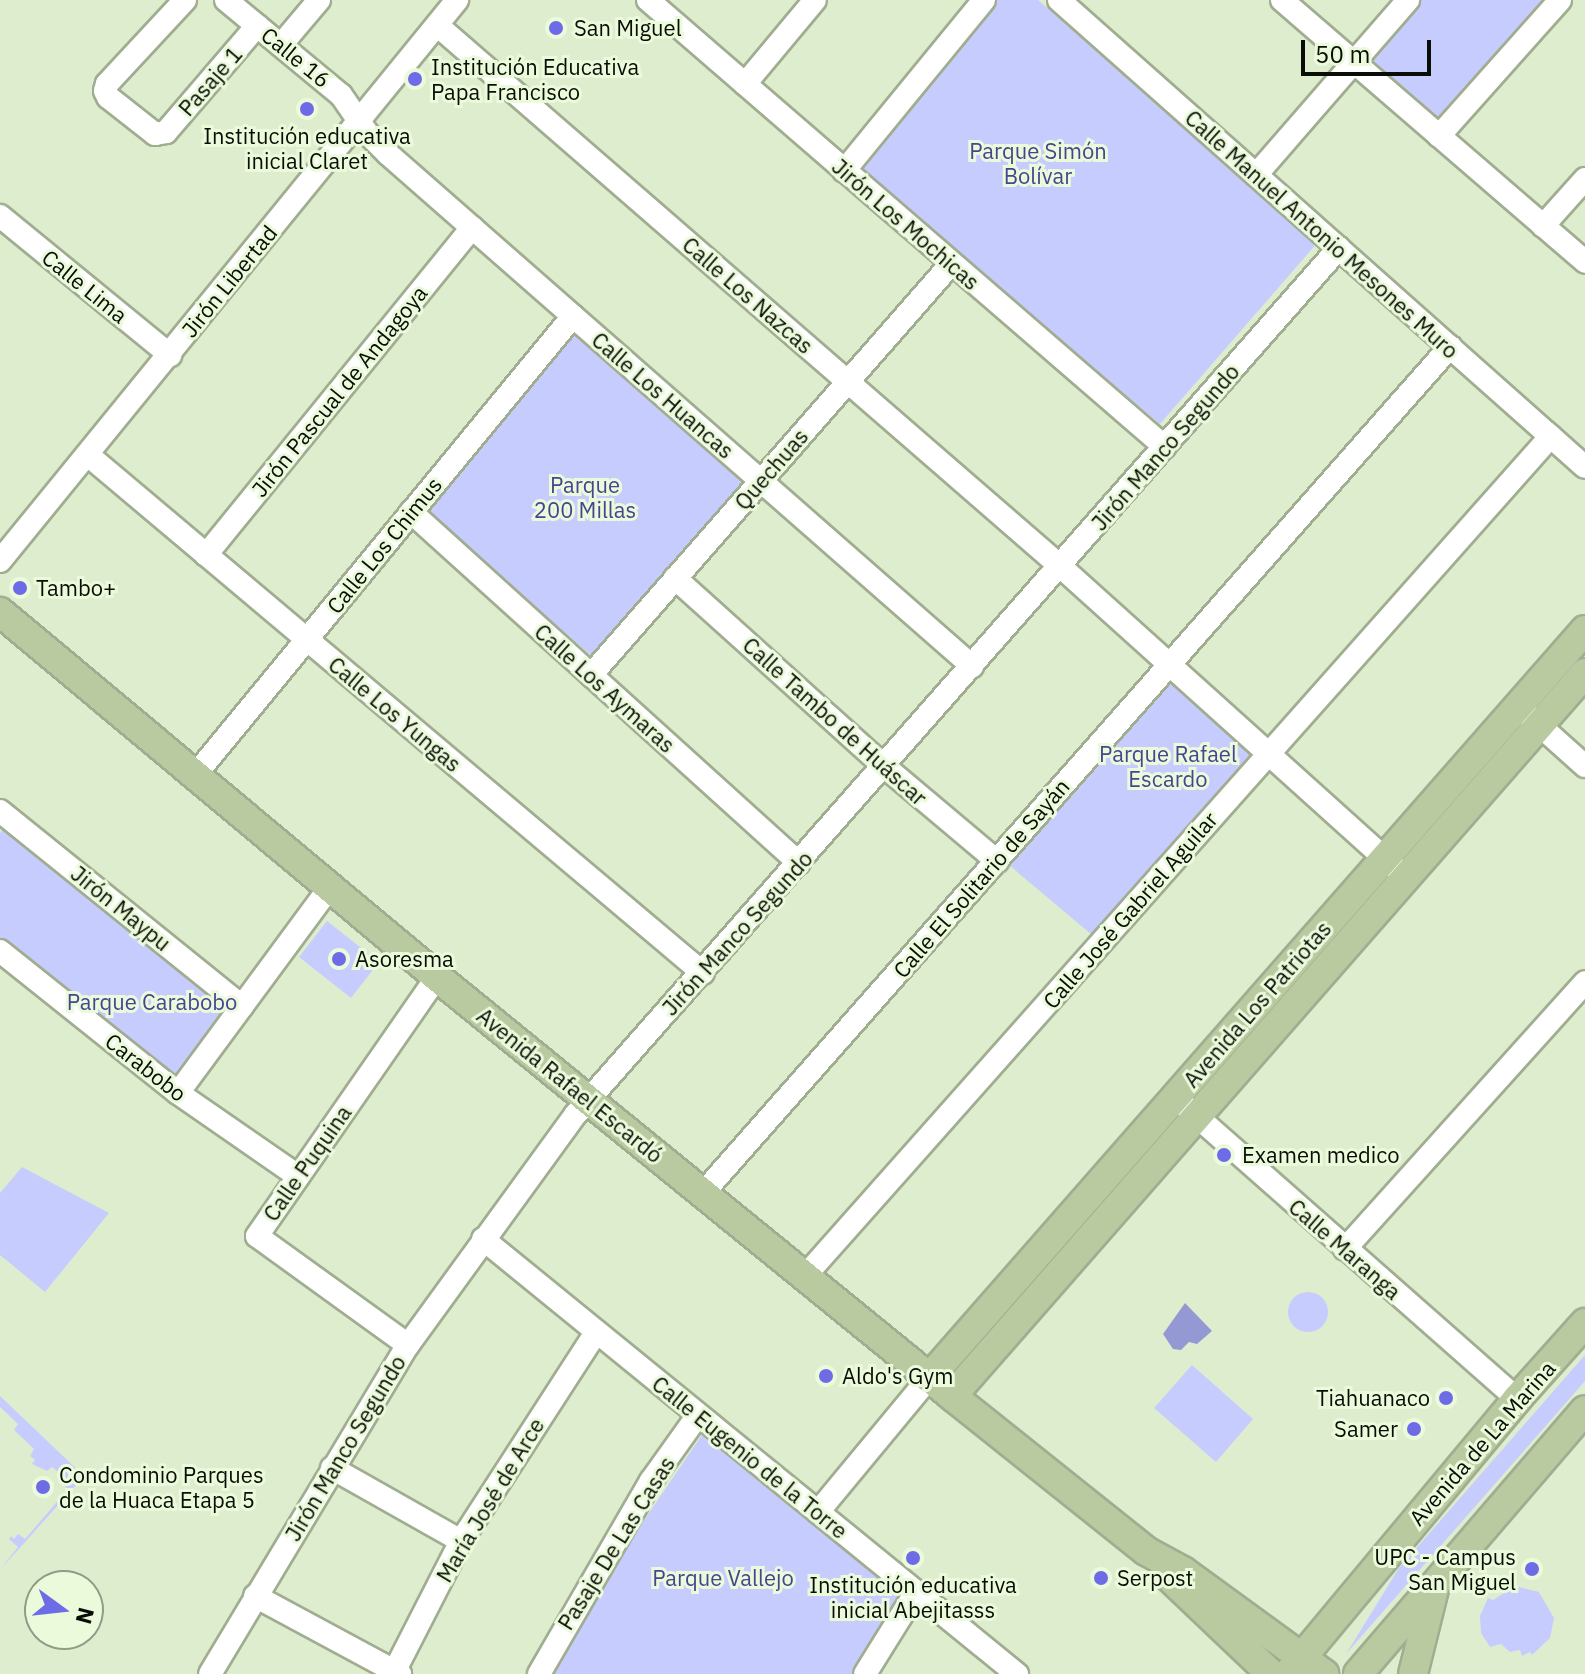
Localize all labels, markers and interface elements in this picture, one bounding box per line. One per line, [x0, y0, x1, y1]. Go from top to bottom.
place label: San Miguel [574, 15, 682, 41]
marker: San Miguel [545, 17, 567, 39]
street label: Calle 16 [256, 21, 336, 93]
scale bar [1305, 24, 1435, 74]
text: 50 m [1315, 38, 1370, 70]
street label: Pasaje 1 [173, 41, 247, 121]
place label: Institución Educativa Papa Francisco [431, 53, 639, 104]
marker: Institución Educativa Papa Francisco [406, 70, 424, 88]
marker: Institución educativa inicial Claret [298, 100, 316, 118]
street label: Calle Manuel Antonio Mesones Muro [1180, 104, 1464, 364]
place label: Institución educativa inicial Claret [203, 122, 411, 174]
park label: Parque Simón Bolívar [969, 137, 1107, 188]
street label: Jirón Los Mochicas [827, 153, 985, 295]
street label: Jirón Libertad [176, 220, 282, 342]
street label: Calle Los Nazcas [677, 231, 819, 359]
street label: Calle Lima [37, 244, 133, 328]
street label: Jirón Pascual de Andagoya [246, 280, 432, 502]
street label: Calle Los Huancas [587, 326, 739, 464]
street label: Jirón Manco Segundo [1086, 358, 1244, 536]
street label: Quechuas [729, 423, 813, 515]
park label: Parque 200 Millas [534, 471, 636, 522]
street label: Calle Los Chimus [321, 472, 447, 618]
place label: Tambo+ [36, 575, 116, 601]
marker: Tambo+ [11, 579, 29, 597]
street label: Calle Los Aymaras [529, 618, 681, 758]
street label: Calle Tambo de Huáscar [738, 631, 932, 811]
street label: Calle Los Yungas [323, 651, 467, 777]
park label: Parque Rafael Escardo [1099, 740, 1237, 792]
street label: Calle El Solitario de Sayán [887, 773, 1075, 983]
street label: Calle José Gabriel Aguilar [1037, 806, 1223, 1014]
street label: Jirón Manco Segundo [656, 846, 818, 1020]
street label: Jirón Maypu [66, 860, 176, 956]
street label: Avenida Los Patriotas [1178, 915, 1336, 1093]
place label: Asoresma [355, 946, 454, 972]
marker: Asoresma [330, 950, 348, 968]
park label: Parque Carabobo [67, 989, 237, 1015]
street label: Avenida Rafael Escardó [472, 1002, 668, 1168]
street label: Carabobo [100, 1027, 192, 1107]
street label: Calle Puquina [257, 1100, 357, 1226]
place label: Examen medico [1242, 1142, 1399, 1168]
marker: Examen medico [1213, 1144, 1235, 1166]
street label: Calle Maranga [1284, 1193, 1406, 1305]
street label: Jirón Manco Segundo [279, 1350, 411, 1546]
street label: Avenida de La Marina [1403, 1355, 1561, 1531]
place label: Aldo's Gym [842, 1363, 953, 1389]
marker: Aldo's Gym [817, 1367, 835, 1385]
street label: Calle Eugenio de la Torre [647, 1370, 853, 1544]
place label: Tiahuanaco [1316, 1385, 1430, 1411]
marker: Tiahuanaco [1437, 1389, 1455, 1407]
street label: María José de Arce [431, 1413, 549, 1587]
place label: Samer [1334, 1416, 1398, 1442]
marker: Samer [1405, 1420, 1423, 1438]
street label: Pasaje De Las Casas [552, 1451, 680, 1635]
place label: Condominio Parques de la Huaca Etapa 5 [59, 1461, 264, 1512]
marker: Condominio Parques de la Huaca Etapa 5 [34, 1478, 52, 1496]
place label: UPC - Campus San Miguel [1374, 1543, 1516, 1594]
marker: Institución educativa inicial Abejitasss [904, 1549, 922, 1567]
marker: UPC - Campus San Miguel [1523, 1560, 1541, 1578]
park label: Parque Vallejo [652, 1565, 794, 1591]
place label: Serpost [1117, 1565, 1193, 1591]
marker: Serpost [1092, 1569, 1110, 1587]
north arrow [24, 1570, 104, 1650]
place label: Institución educativa inicial Abejitasss [809, 1571, 1017, 1622]
text: N [70, 1604, 102, 1627]

